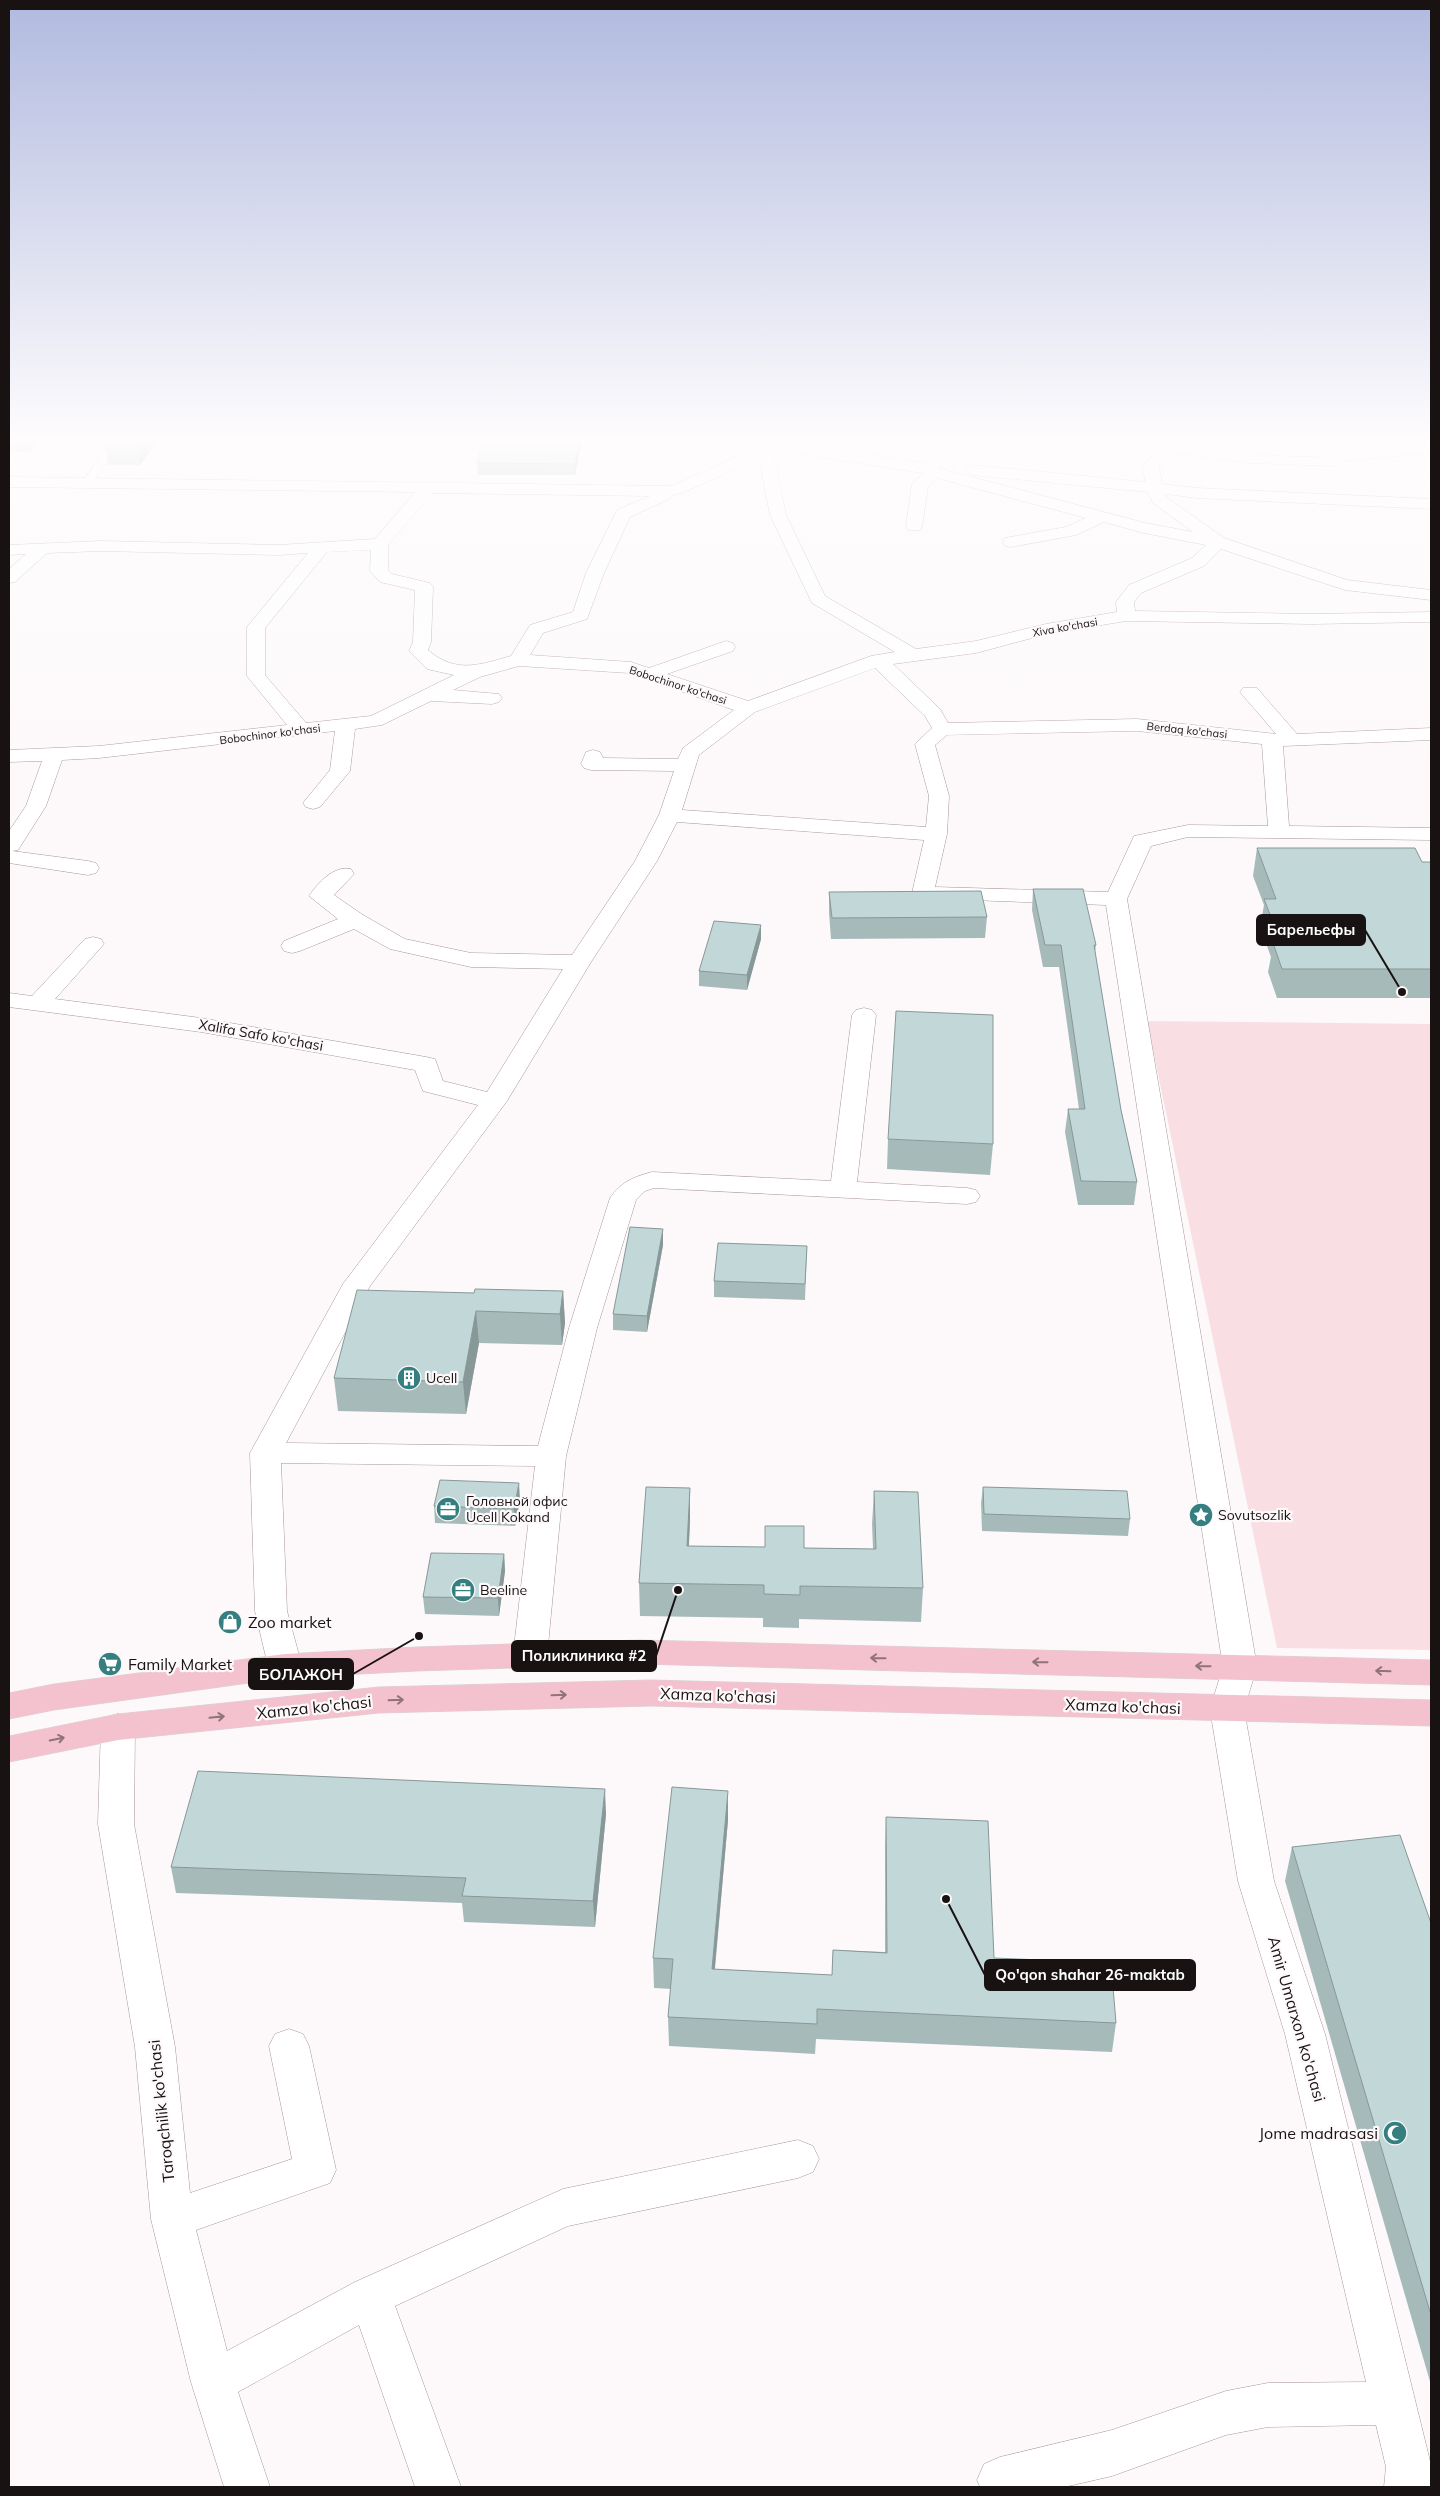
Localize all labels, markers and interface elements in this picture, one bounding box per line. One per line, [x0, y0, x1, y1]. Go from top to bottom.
street label: Xiva ko'chasi [1031, 614, 1099, 640]
street label: Bobochinor ko'chasi [628, 663, 728, 707]
street label: Berdaq ko'chasi [1146, 719, 1228, 741]
street label: Bobochinor ko'chasi [219, 721, 321, 747]
callout: Барельефы [1257, 915, 1365, 945]
text: Барельефы [1267, 920, 1355, 939]
street label: Xalifa Safo ko'chasi [197, 1015, 325, 1055]
building icon: Ucell [396, 1365, 422, 1391]
place label: Ucell [426, 1369, 457, 1387]
place label: Головной офис Ucell Kokand [466, 1492, 568, 1526]
office icon: Головной офис Ucell Kokand [435, 1496, 461, 1522]
place icon: Sovutsozlik [1188, 1502, 1214, 1528]
place label: Sovutsozlik [1218, 1506, 1292, 1524]
office icon: Beeline [450, 1577, 476, 1603]
place label: Beeline [480, 1581, 527, 1599]
shop icon: Zoo market [217, 1609, 243, 1635]
place label: Zoo market [248, 1612, 332, 1632]
callout: Поликлиника #2 [512, 1641, 656, 1671]
text: Поликлиника #2 [522, 1646, 646, 1665]
supermarket icon: Family Market [97, 1651, 123, 1677]
one-way arrow [870, 1653, 886, 1663]
place label: Family Market [128, 1654, 232, 1674]
one-way arrow [1032, 1657, 1048, 1667]
callout: БОЛАЖОН [249, 1659, 353, 1689]
one-way arrow [1195, 1661, 1211, 1671]
text: БОЛАЖОН [259, 1665, 343, 1684]
one-way arrow [1375, 1667, 1391, 1676]
street label: Xamza ko'chasi [660, 1683, 776, 1707]
one-way arrow [550, 1690, 567, 1700]
street label: Xamza ko'chasi [256, 1691, 372, 1723]
street label: Xamza ko'chasi [1065, 1694, 1181, 1718]
one-way arrow [388, 1695, 404, 1704]
one-way arrow [209, 1712, 225, 1721]
one-way arrow [48, 1734, 64, 1743]
street label: Amir Umarxon ko'chasi [1264, 1934, 1330, 2104]
callout: Qo'qon shahar 26-maktab [985, 1960, 1195, 1990]
text: Qo'qon shahar 26-maktab [995, 1965, 1185, 1984]
street label: Taroqchilik ko'chasi [144, 2039, 178, 2183]
mosque icon: Jome madrasasi [1382, 2120, 1408, 2146]
place label: Jome madrasasi [1259, 2123, 1378, 2143]

